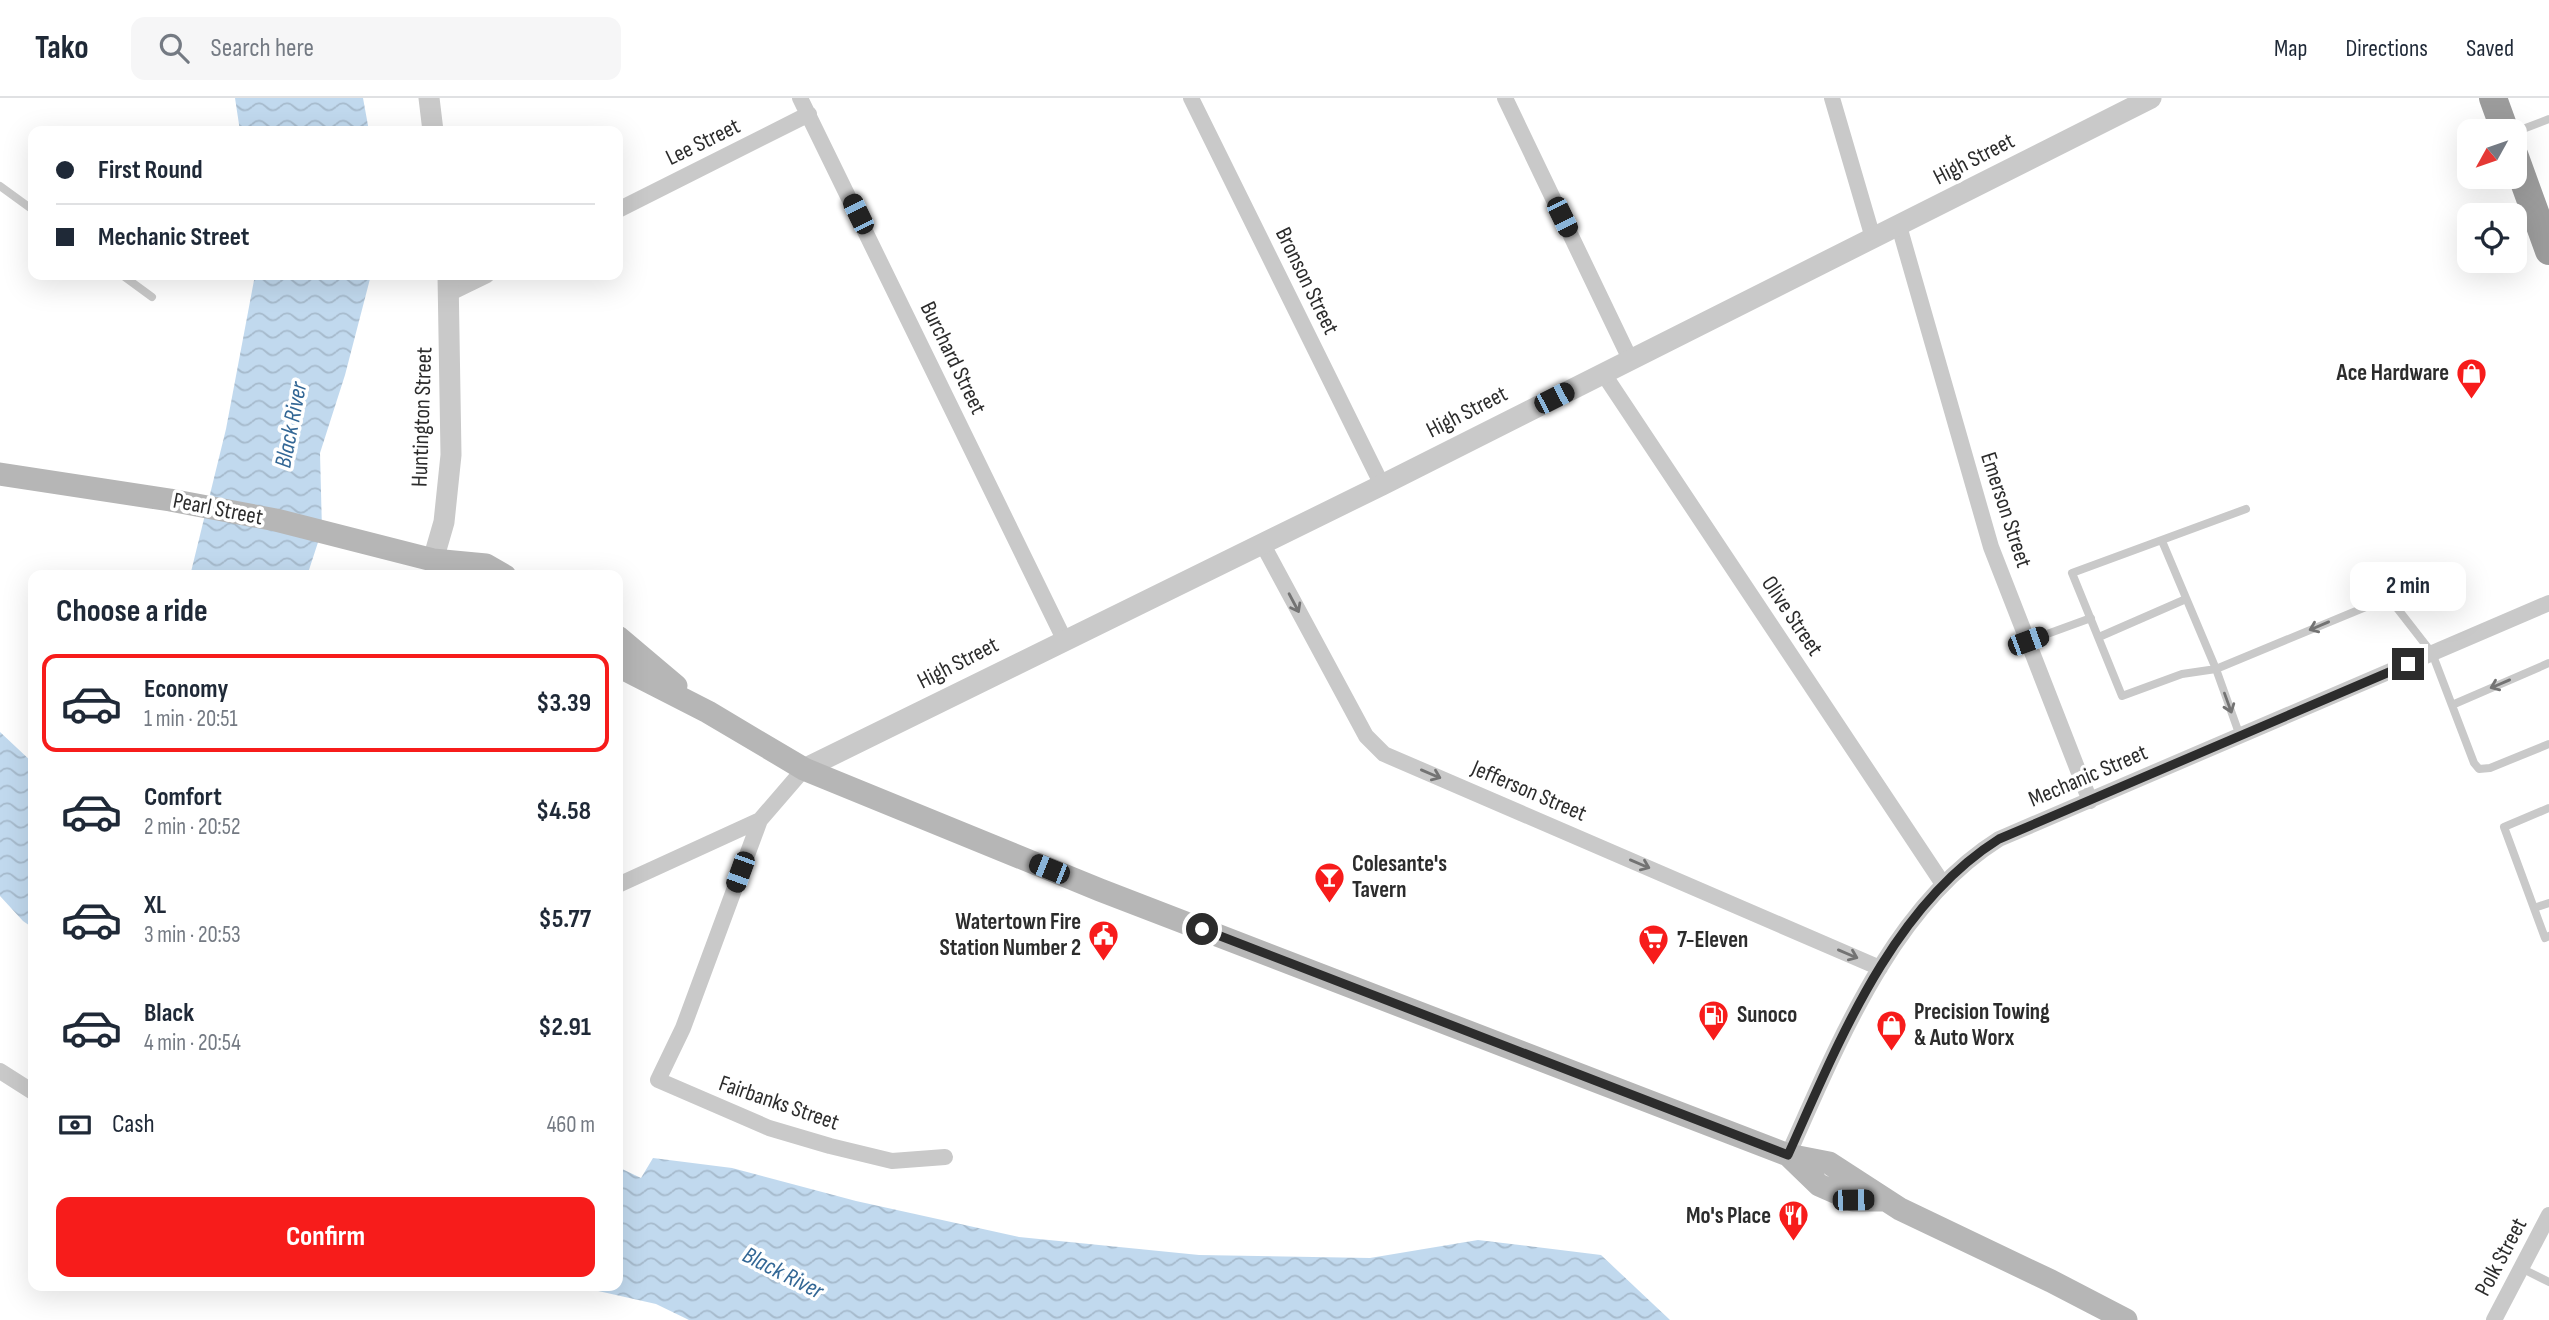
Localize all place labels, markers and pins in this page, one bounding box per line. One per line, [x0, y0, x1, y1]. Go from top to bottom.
shop icon: Ace Hardware [2455, 356, 2489, 400]
place label: Ace Hardware [2336, 359, 2449, 387]
place label: Colesante's Tavern [1352, 850, 1447, 904]
bar icon: Colesante's Tavern [1312, 860, 1346, 904]
place label: Watertown Fire Station Number 2 [939, 908, 1081, 962]
public building icon: Watertown Fire Station Number 2 [1087, 918, 1121, 962]
supermarket icon: 7-Eleven [1637, 923, 1671, 967]
place label: 7-Eleven [1677, 926, 1748, 954]
fuel station icon: Sunoco [1697, 998, 1731, 1042]
place label: Precision Towing & Auto Worx [1914, 998, 2050, 1052]
place label: Sunoco [1737, 1001, 1797, 1029]
shop icon: Precision Towing & Auto Worx [1874, 1008, 1908, 1052]
restaurant icon: Mo's Place [1777, 1199, 1811, 1243]
place label: Mo's Place [1686, 1202, 1771, 1230]

